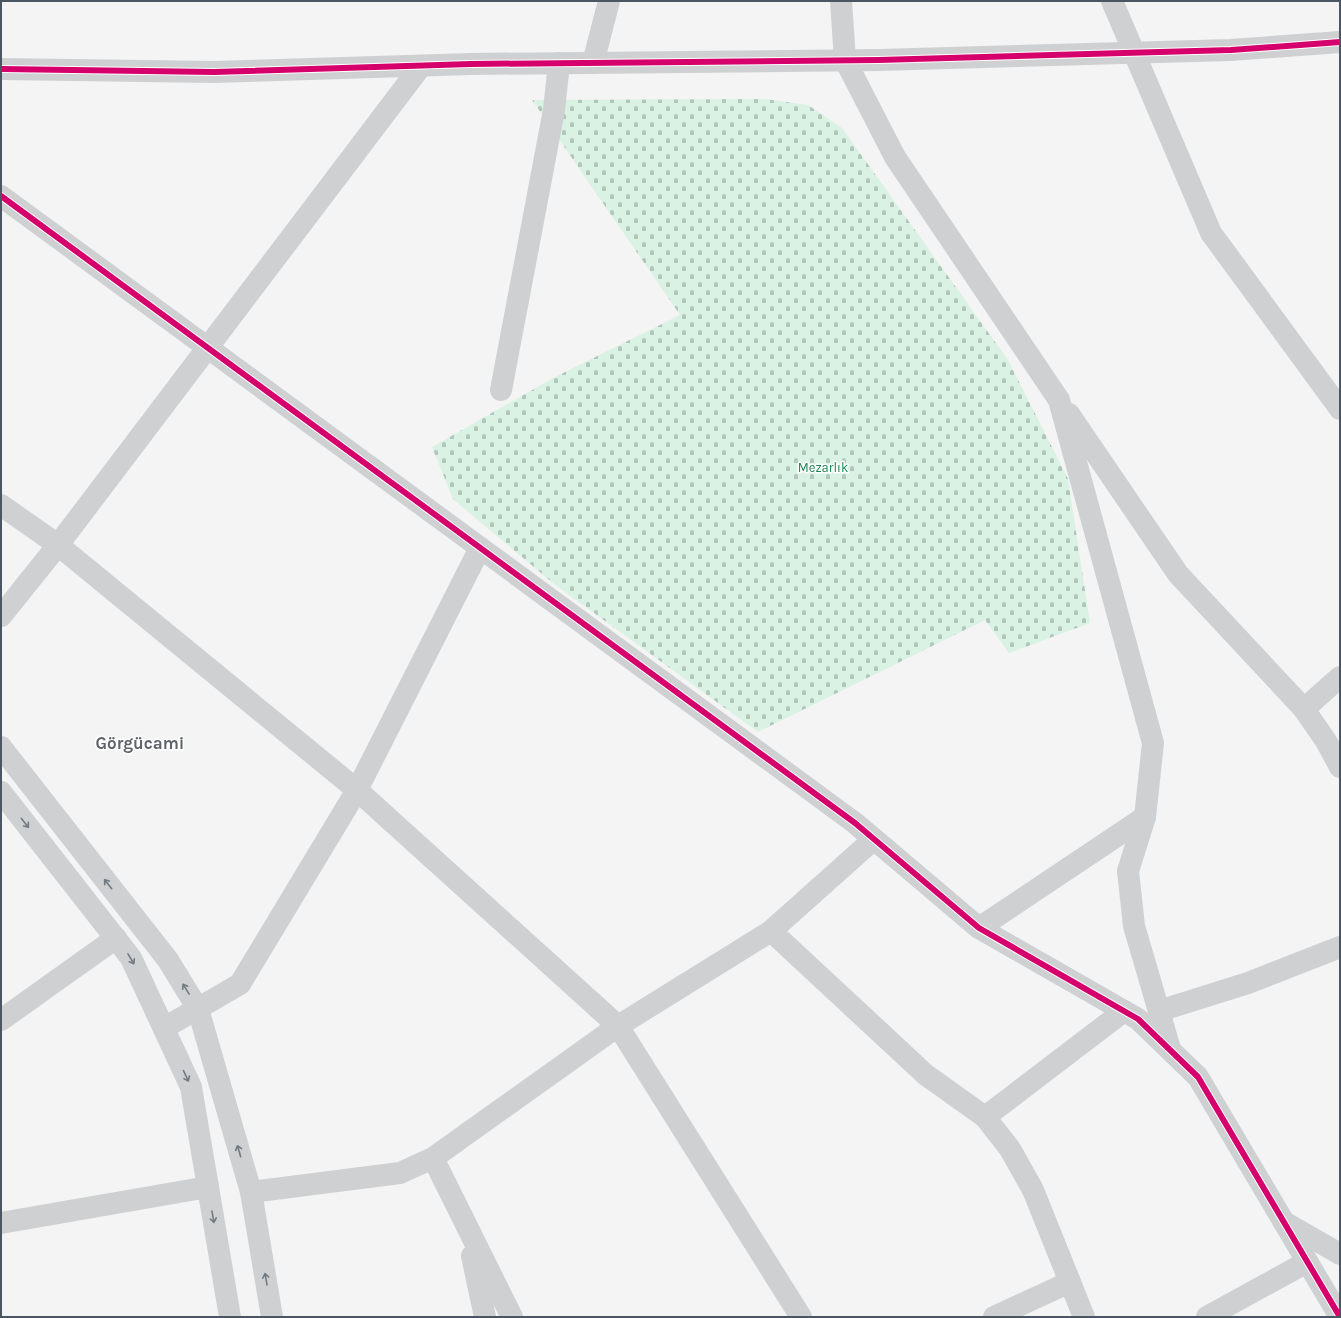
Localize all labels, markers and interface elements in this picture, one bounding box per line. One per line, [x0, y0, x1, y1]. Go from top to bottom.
park label: Mezarlık [798, 460, 848, 475]
district label: Görgücami [96, 733, 184, 753]
one-way arrow [21, 817, 29, 828]
one-way arrow [104, 879, 113, 890]
one-way arrow [126, 953, 135, 964]
one-way arrow [181, 983, 189, 995]
one-way arrow [183, 1070, 190, 1082]
one-way arrow [235, 1145, 242, 1158]
one-way arrow [209, 1210, 217, 1223]
one-way arrow [261, 1272, 269, 1285]

